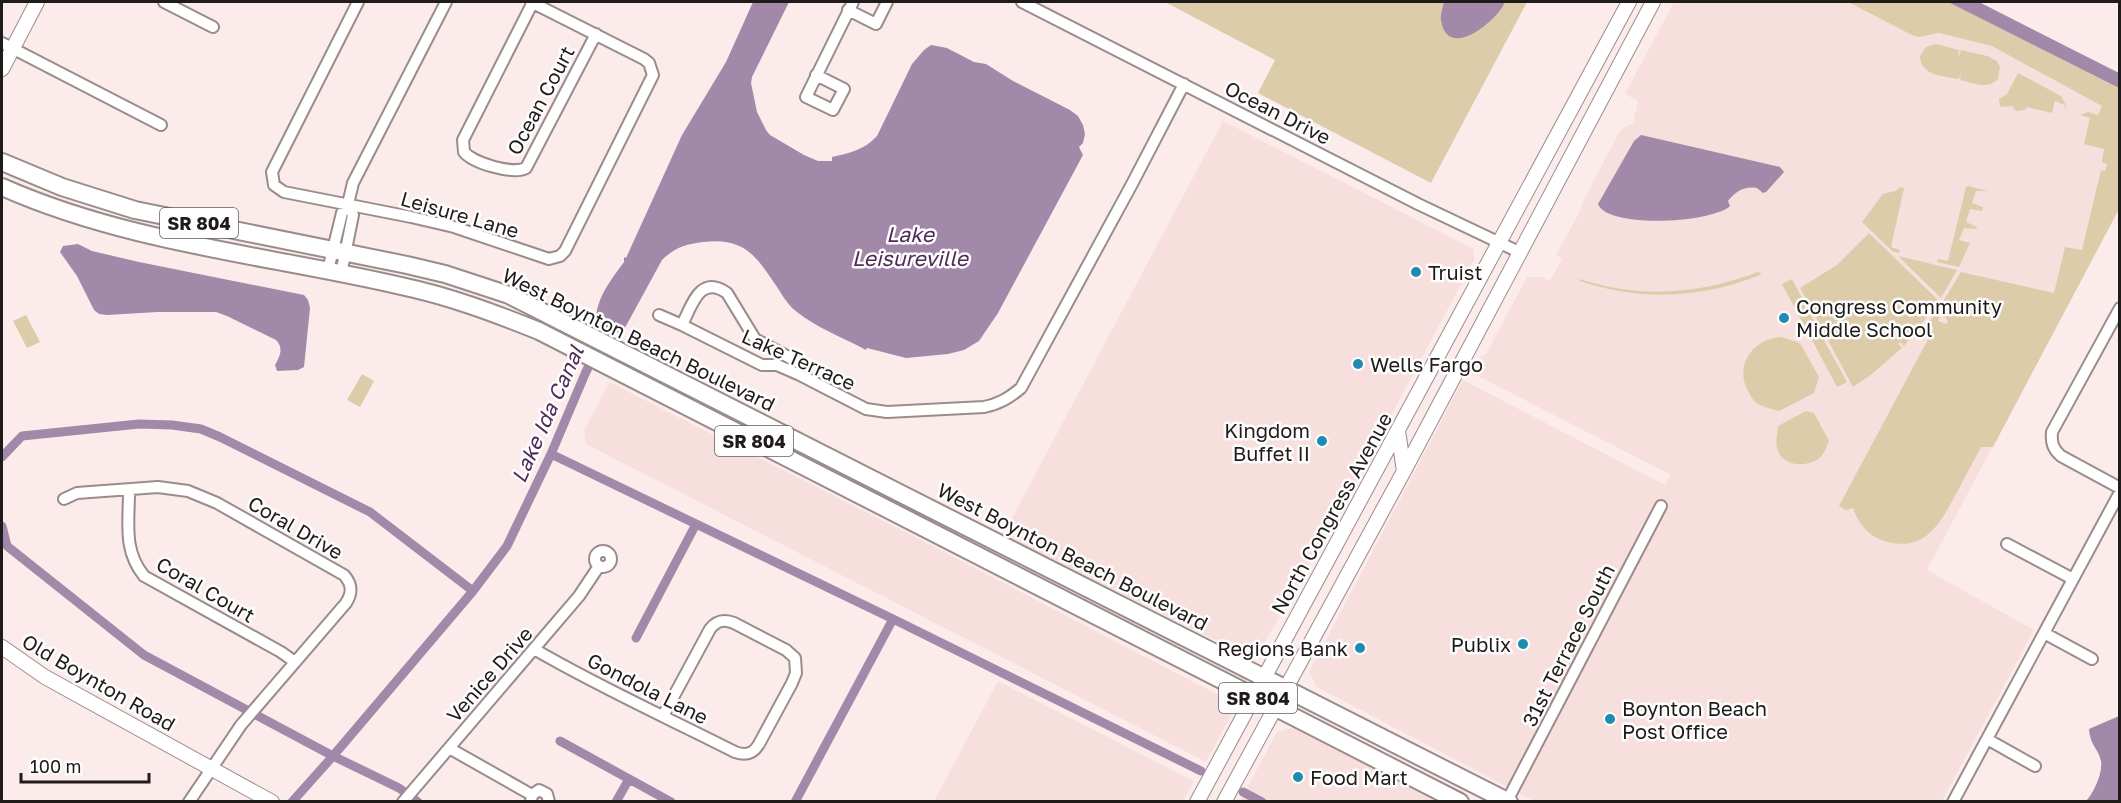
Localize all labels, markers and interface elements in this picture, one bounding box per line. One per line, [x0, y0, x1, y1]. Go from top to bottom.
street label: Ocean Court [501, 41, 579, 159]
street label: Ocean Drive [1221, 75, 1335, 149]
street label: Leisure Lane [398, 186, 522, 242]
road number: SR 804 [160, 208, 238, 238]
water label: Lake Leisureville [852, 221, 970, 271]
place label: Truist [1428, 260, 1482, 284]
street label: West Boynton Beach Boulevard [499, 262, 779, 416]
marker: Truist [1409, 265, 1423, 279]
place label: Congress Community Middle School [1796, 294, 2002, 341]
marker: Congress Community Middle School [1777, 311, 1791, 325]
street label: Lake Terrace [738, 323, 860, 395]
water label: Lake Ida Canal [505, 340, 589, 487]
place label: Wells Fargo [1370, 352, 1483, 376]
marker: Wells Fargo [1351, 357, 1365, 371]
street label: North Congress Avenue [1266, 408, 1396, 618]
place label: Kingdom Buffet II [1224, 418, 1310, 465]
road number: SR 804 [715, 426, 793, 456]
marker: Kingdom Buffet II [1315, 434, 1329, 448]
street label: West Boynton Beach Boulevard [934, 477, 1212, 635]
street label: Coral Drive [244, 490, 348, 564]
street label: Coral Court [152, 551, 260, 627]
street label: 31st Terrace South [1517, 560, 1619, 730]
street label: Venice Drive [441, 621, 537, 727]
street label: Old Boynton Road [18, 628, 180, 736]
place label: Publix [1451, 632, 1511, 656]
place label: Regions Bank [1217, 636, 1348, 660]
marker: Publix [1516, 637, 1530, 651]
marker: Regions Bank [1353, 641, 1367, 655]
street label: Gondola Lane [584, 647, 712, 729]
road number: SR 804 [1219, 683, 1297, 713]
place label: Boynton Beach Post Office [1622, 696, 1767, 743]
marker: Boynton Beach Post Office [1603, 712, 1617, 726]
scale bar [21, 746, 148, 784]
text: 100 m [30, 755, 81, 777]
place label: Food Mart [1310, 765, 1408, 789]
marker: Food Mart [1291, 770, 1305, 784]

